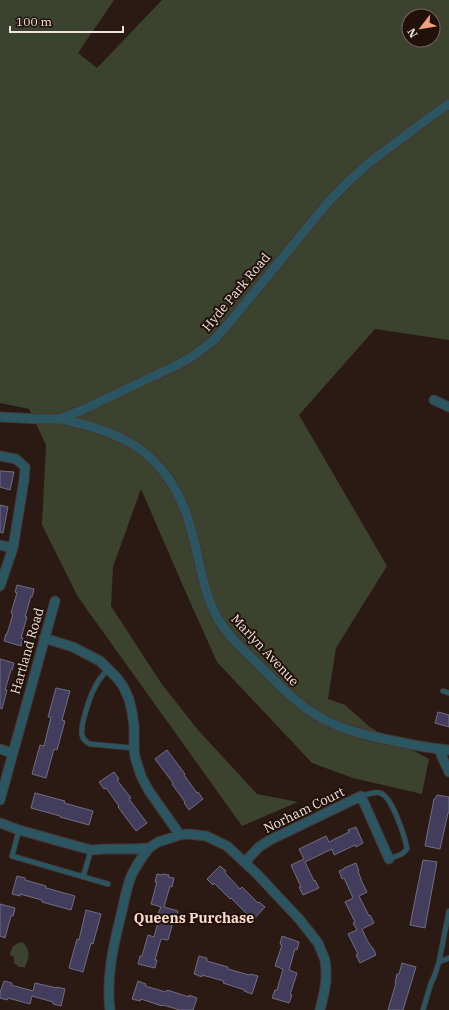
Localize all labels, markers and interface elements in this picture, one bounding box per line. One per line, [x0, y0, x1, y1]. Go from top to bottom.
scale bar [10, 8, 123, 34]
north arrow [401, 8, 441, 48]
text: 100 m [16, 14, 52, 29]
text: N [404, 26, 421, 40]
street label: Hyde Park Road [198, 249, 274, 335]
street label: Hartland Road [7, 606, 47, 696]
street label: Marlyn Avenue [227, 611, 303, 689]
street label: Norham Court [261, 783, 348, 837]
district label: Queens Purchase [134, 909, 254, 927]

